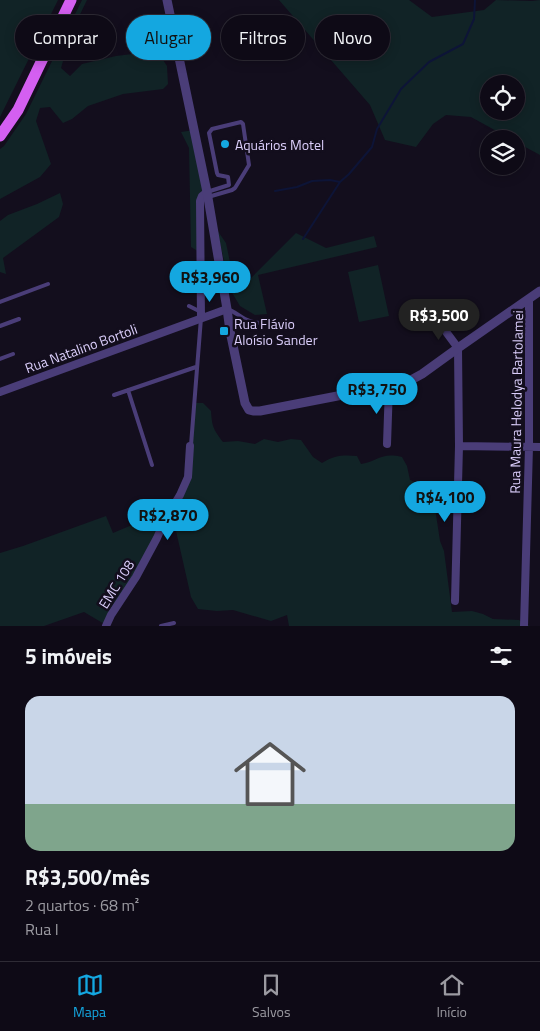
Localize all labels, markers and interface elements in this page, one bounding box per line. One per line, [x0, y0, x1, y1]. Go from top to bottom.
chip: Comprar [15, 15, 116, 60]
chip: Alugar [126, 15, 211, 60]
chip: Filtros [221, 15, 305, 60]
chip: Novo [315, 15, 390, 60]
map controls [480, 75, 525, 175]
button: locate [480, 75, 525, 120]
button: layers [480, 130, 525, 175]
place label: Aquários Motel [235, 134, 324, 155]
marker: Aquários Motel [219, 138, 231, 150]
pin: R$3,960 [164, 260, 256, 303]
text: R$3,960 [181, 265, 239, 289]
pin: R$3,500 [393, 298, 485, 341]
text: R$3,500 [410, 303, 468, 327]
street label: Rua Maura Helodya Bartolamei [504, 310, 528, 494]
place label: Rua Flávio Aloísio Sander [234, 313, 318, 350]
street label: Rua Natalino Bortoli [22, 318, 140, 378]
marker: Rua Flávio Aloísio Sander [218, 325, 230, 337]
pin: R$3,750 [331, 372, 423, 415]
text: R$3,750 [348, 377, 406, 401]
pin: R$4,100 [399, 480, 491, 523]
text: R$4,100 [416, 485, 474, 509]
pin: R$2,870 [122, 498, 214, 541]
text: R$2,870 [139, 503, 197, 527]
street label: EMC 108 [93, 556, 139, 612]
text: 5 imóveis [25, 640, 112, 672]
icon: filters [487, 642, 515, 670]
icon: home [225, 729, 315, 819]
text: R$3,500/mês [25, 861, 150, 893]
text: 2 quartos · 68 m² [25, 893, 139, 917]
text: Rua I [25, 917, 59, 941]
tab: Mapa [73, 971, 106, 1022]
tab: Salvos [252, 971, 290, 1022]
tab: Início [436, 971, 467, 1022]

